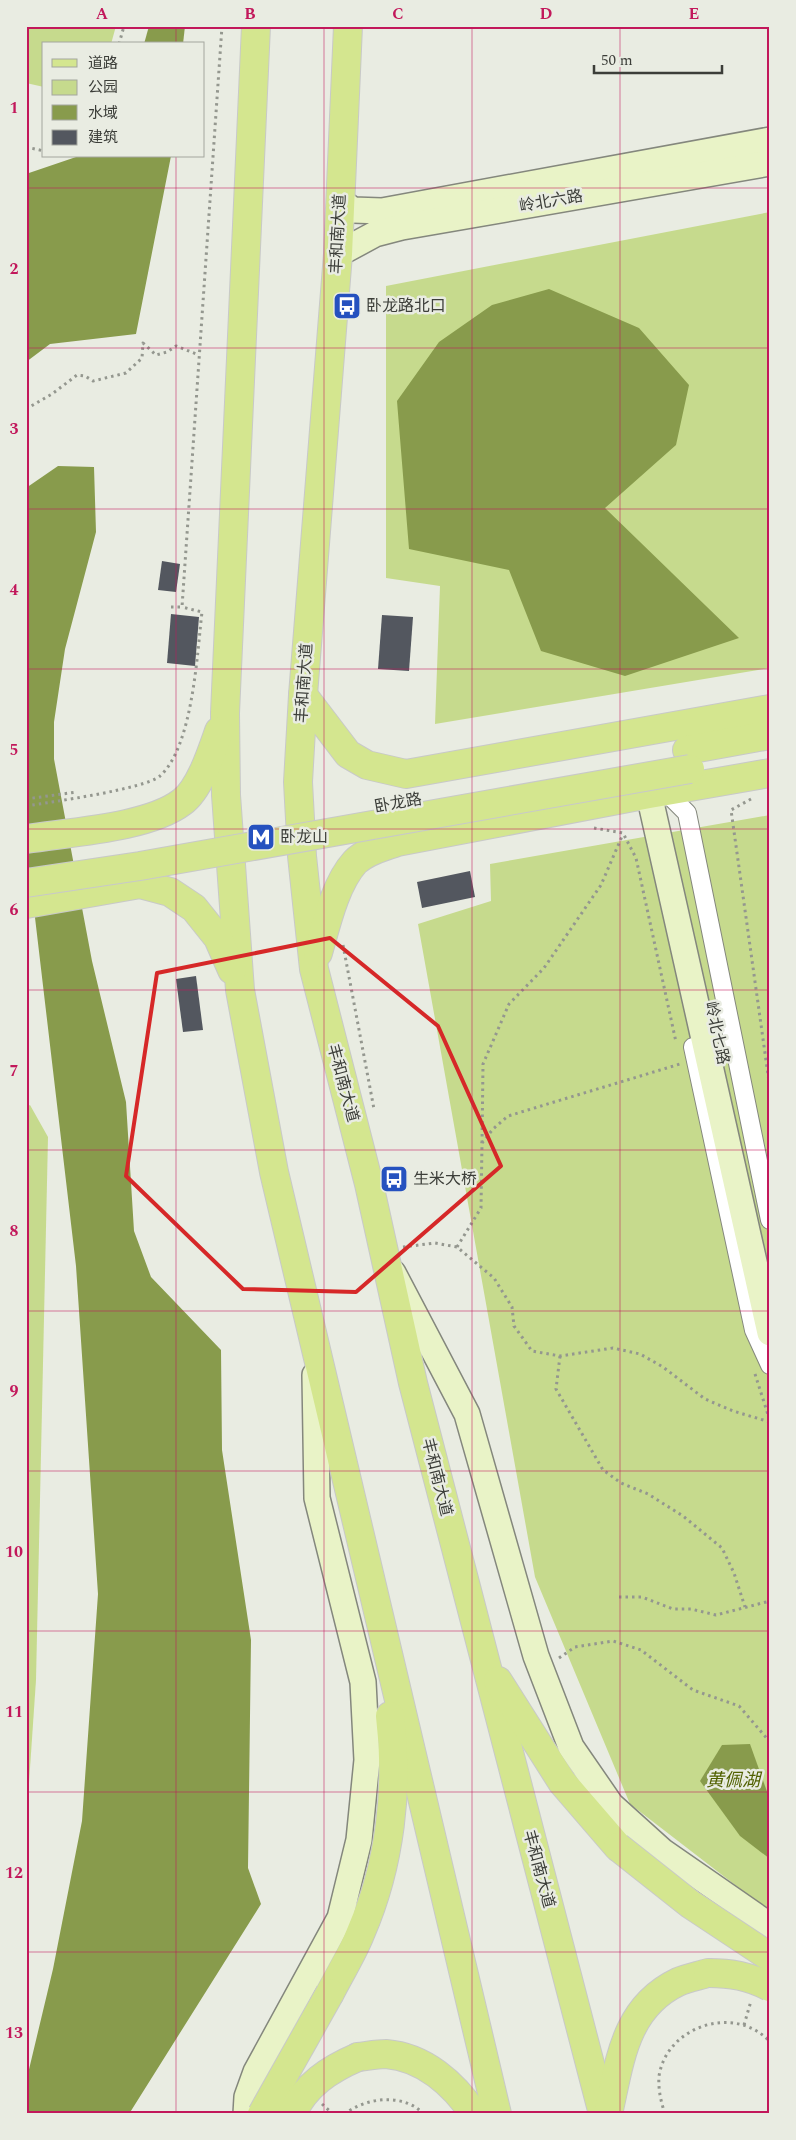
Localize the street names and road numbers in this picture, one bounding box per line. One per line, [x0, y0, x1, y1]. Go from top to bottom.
street label: 岭北六路 [517, 184, 585, 218]
street label: 丰和南大道 [324, 193, 352, 275]
street label: 丰和南大道 [289, 642, 319, 724]
street label: 卧龙路 [372, 787, 424, 819]
street label: 岭北七路 [699, 999, 735, 1067]
street label: 丰和南大道 [321, 1041, 365, 1125]
street label: 丰和南大道 [416, 1435, 458, 1519]
street label: 丰和南大道 [517, 1827, 561, 1911]

